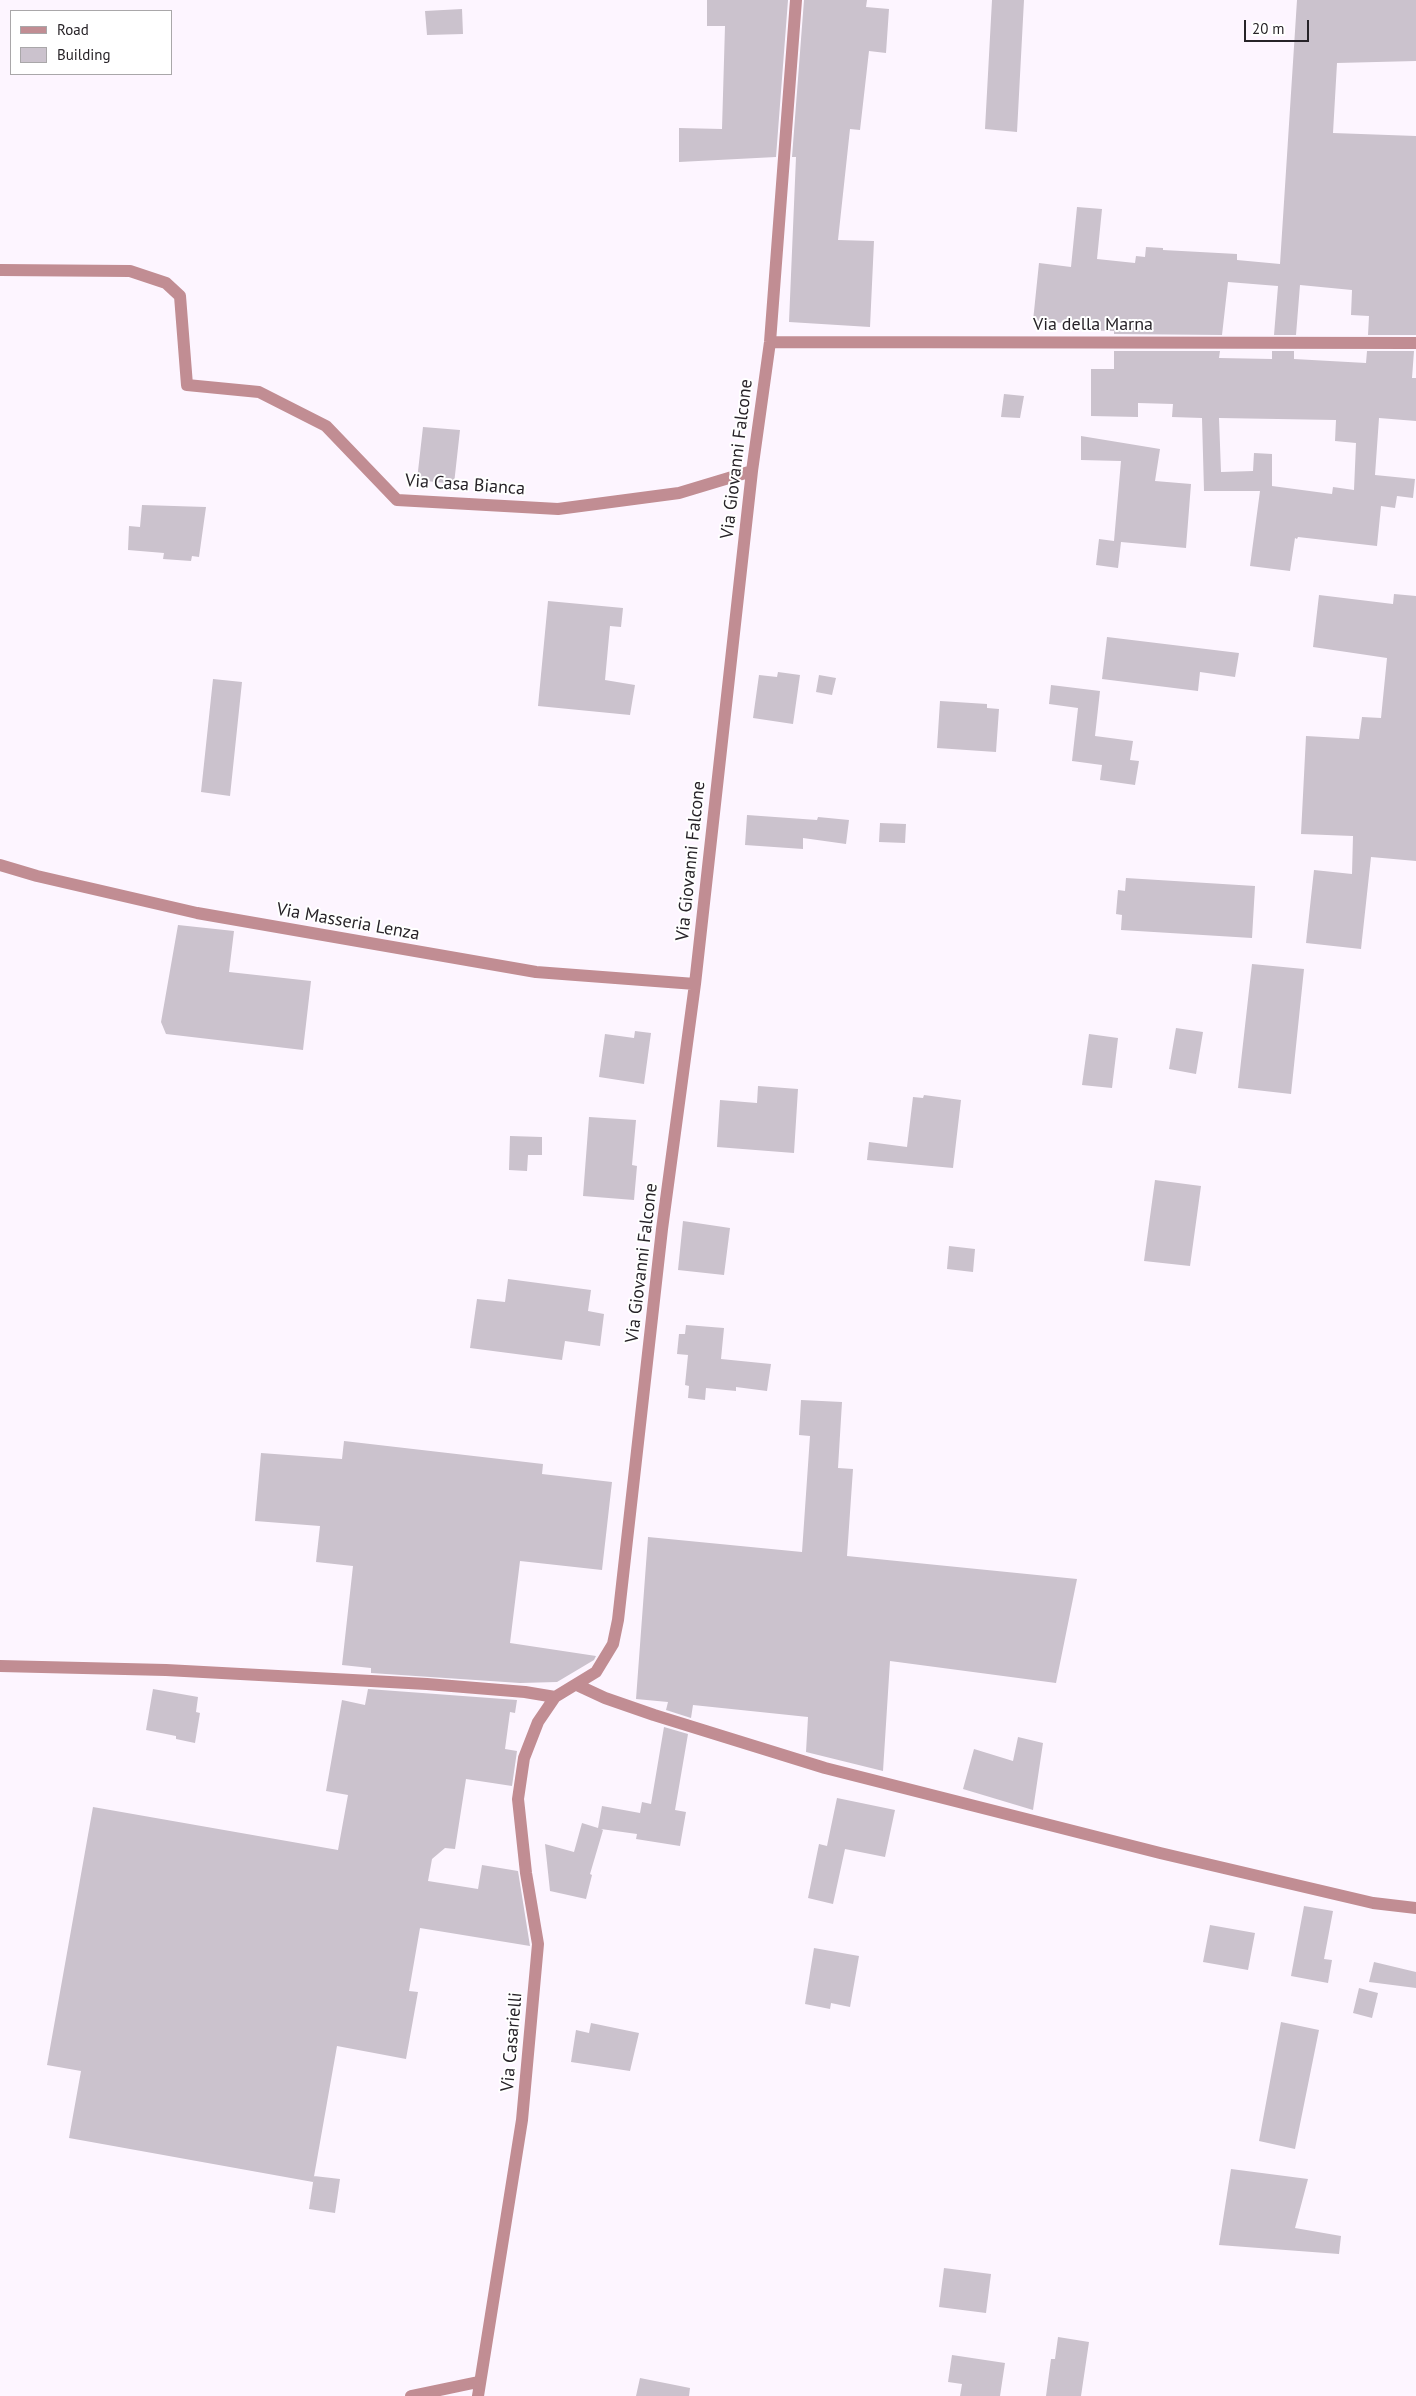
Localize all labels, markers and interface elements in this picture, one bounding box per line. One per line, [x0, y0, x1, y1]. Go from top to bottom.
legend [10, 10, 172, 75]
scale bar [1246, 10, 1311, 42]
text: 20 m [1252, 19, 1285, 38]
text: Road [57, 20, 89, 39]
text: Building [57, 45, 111, 64]
street label: Via della Marna [1033, 314, 1153, 336]
street label: Via Giovanni Falcone [716, 378, 758, 540]
street label: Via Casa Bianca [404, 470, 526, 500]
street label: Via Giovanni Falcone [672, 780, 710, 942]
street label: Via Masseria Lenza [275, 899, 421, 945]
street label: Via Giovanni Falcone [621, 1182, 663, 1344]
street label: Via Casarielli [497, 1991, 527, 2093]

